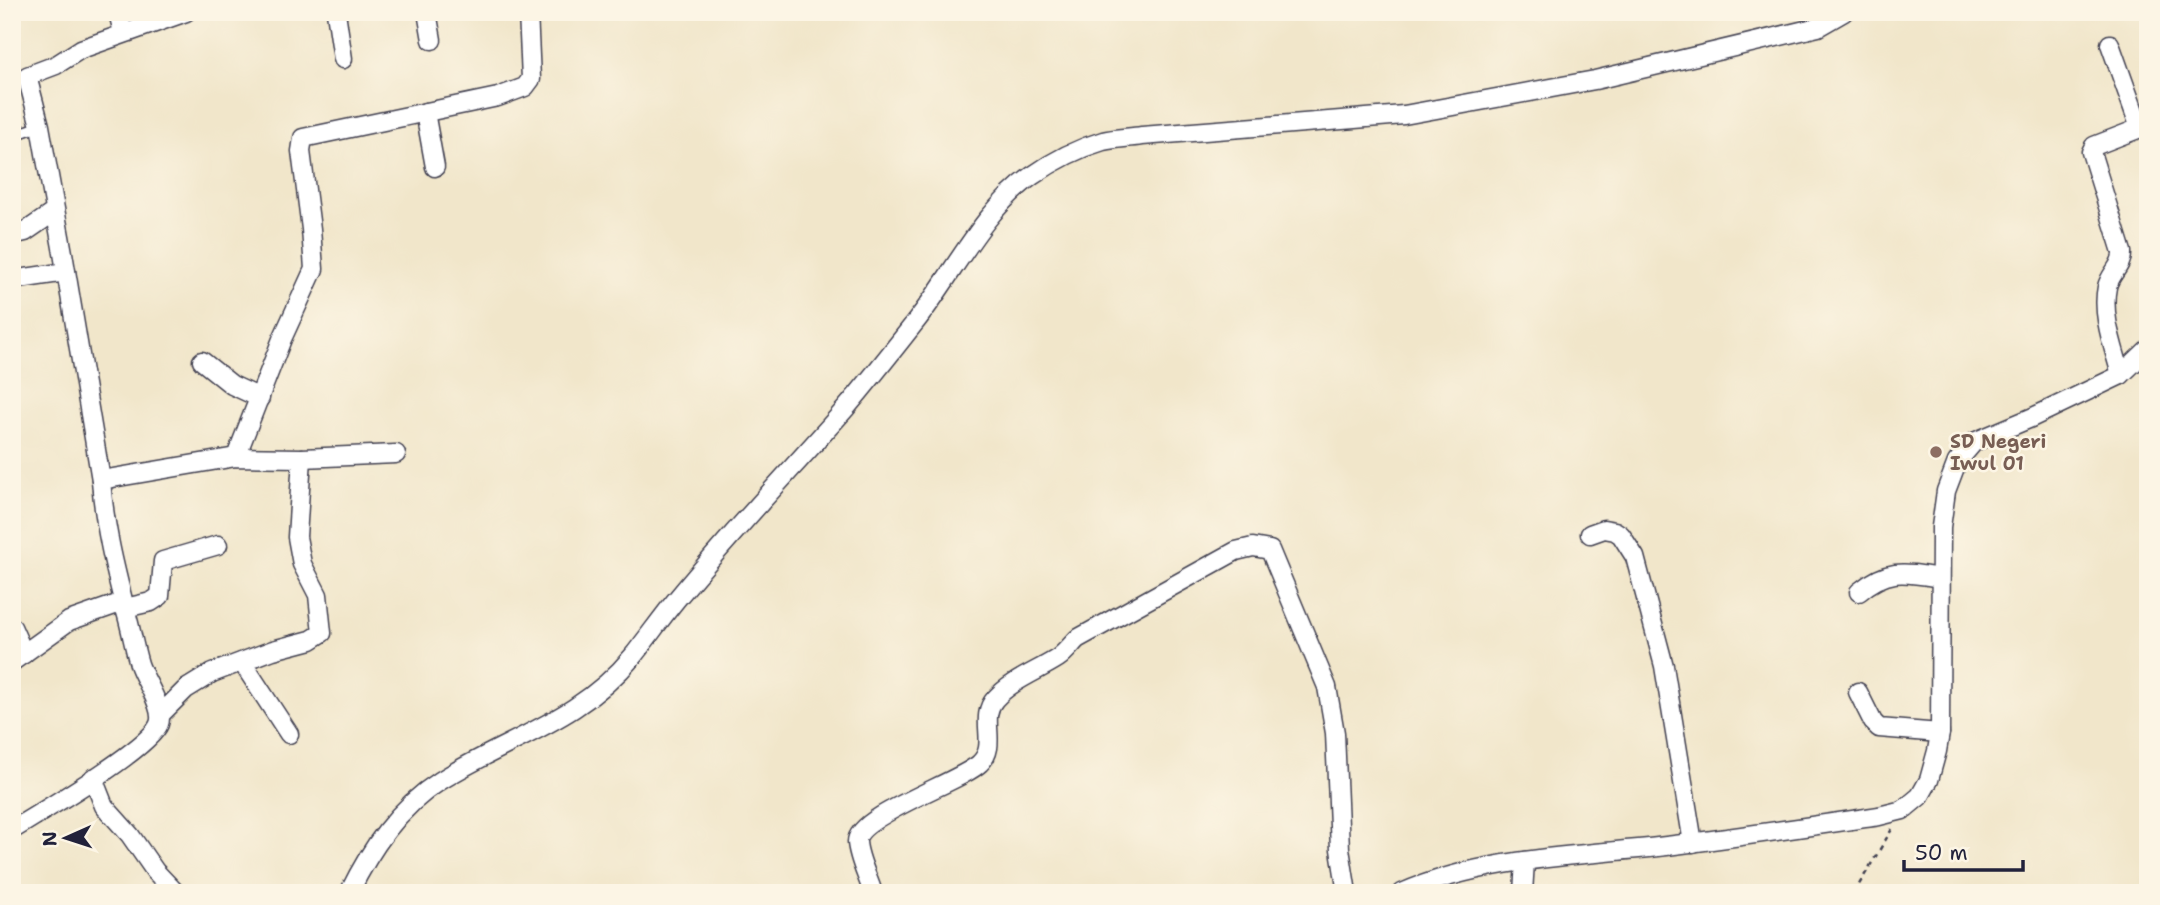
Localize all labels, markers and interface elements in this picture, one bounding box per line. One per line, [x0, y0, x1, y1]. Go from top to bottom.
place label: SD Negeri Iwul 01 [1950, 429, 2046, 476]
marker: SD Negeri Iwul 01 [1928, 444, 1944, 460]
north arrow [32, 804, 102, 874]
scale bar [1904, 828, 2024, 872]
text: N [37, 831, 62, 847]
text: 50 m [1915, 839, 1968, 867]

